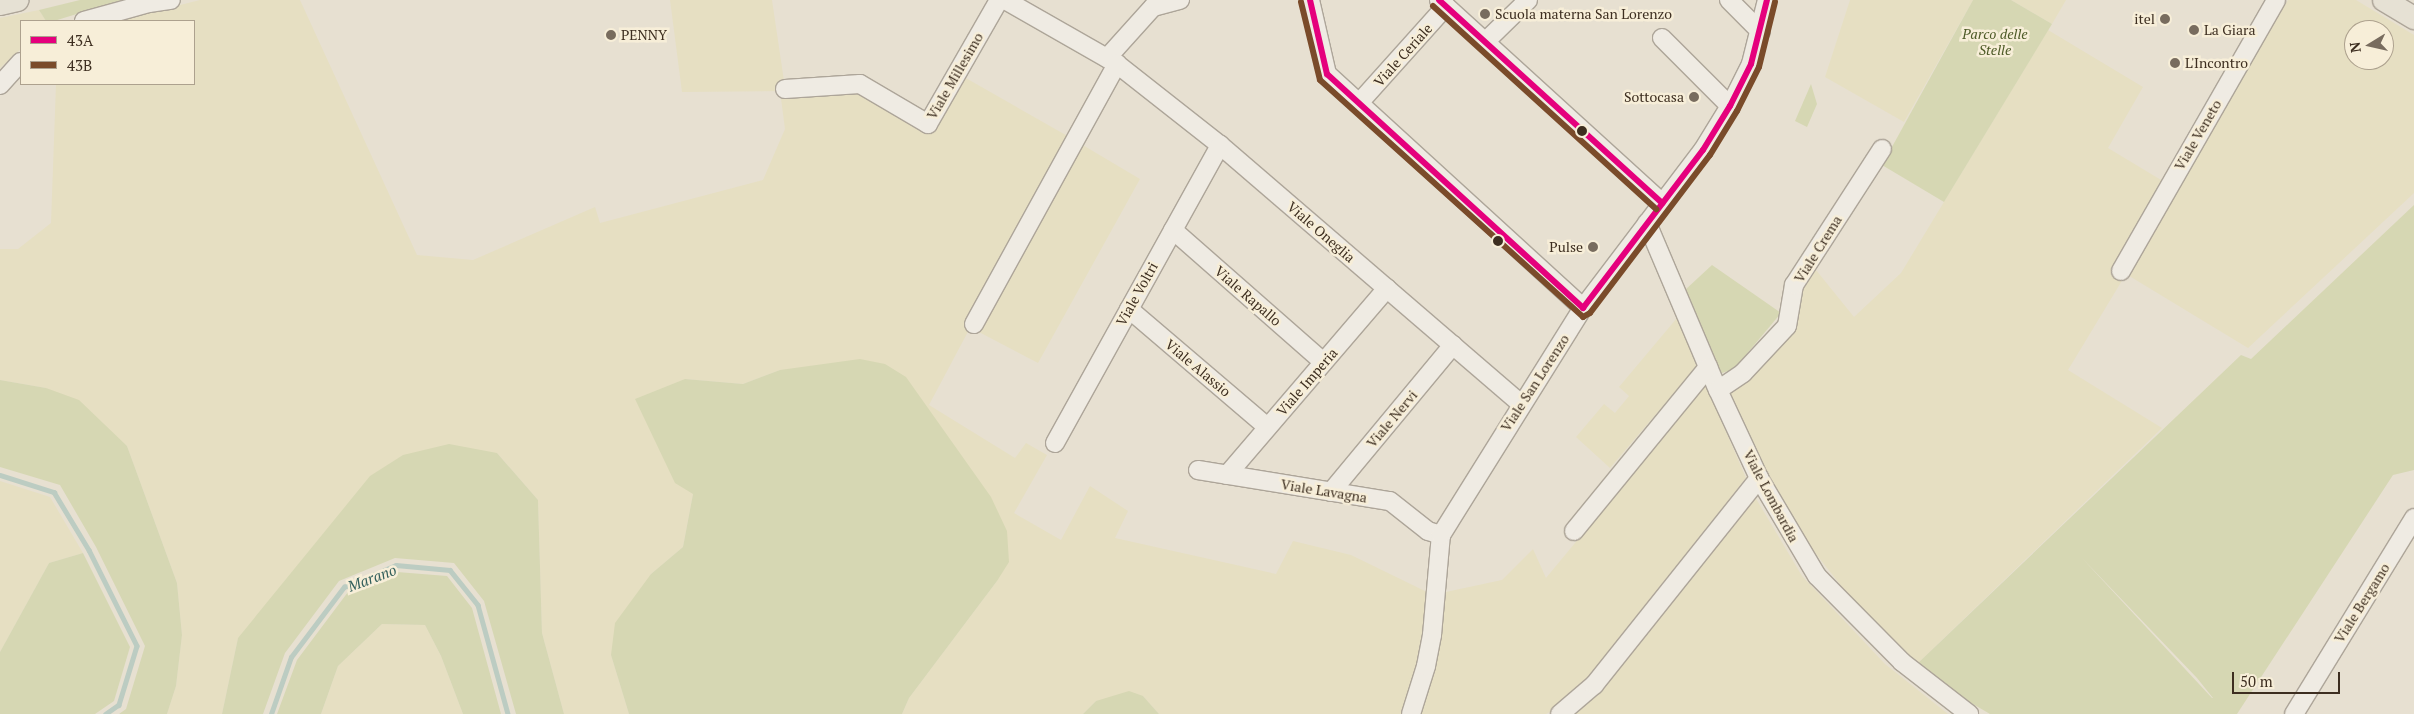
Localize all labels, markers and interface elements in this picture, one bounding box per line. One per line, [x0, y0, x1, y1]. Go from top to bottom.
place label: Scuola materna San Lorenzo [1495, 6, 1672, 22]
marker: Scuola materna San Lorenzo [1479, 8, 1491, 20]
place label: itel [2134, 11, 2155, 27]
marker: itel [2159, 13, 2171, 25]
legend [20, 20, 195, 85]
street label: Viale Ceriale [1370, 20, 1436, 90]
north arrow [2344, 20, 2394, 70]
place label: La Giara [2204, 22, 2256, 38]
marker: La Giara [2188, 24, 2200, 36]
park label: Parco delle Stelle [1962, 26, 2028, 58]
place label: PENNY [621, 27, 667, 43]
marker: PENNY [605, 29, 617, 41]
text: 43A [67, 30, 93, 50]
street label: Viale Millesimo [923, 30, 987, 122]
text: N [2344, 41, 2365, 54]
text: 43B [67, 55, 92, 75]
place label: L'Incontro [2185, 55, 2248, 71]
marker: L'Incontro [2169, 57, 2181, 69]
place label: Sottocasa [1624, 89, 1684, 105]
marker: Sottocasa [1688, 91, 1700, 103]
street label: Viale Veneto [2171, 97, 2225, 173]
unlabelled marker [1577, 126, 1587, 136]
street label: Viale Oneglia [1284, 198, 1358, 266]
street label: Viale Crema [1791, 212, 1845, 286]
unlabelled marker [1493, 236, 1503, 246]
place label: Pulse [1549, 239, 1583, 255]
marker: Pulse [1587, 241, 1599, 253]
street label: Viale Voltri [1113, 259, 1161, 329]
street label: Viale Rapallo [1211, 263, 1285, 329]
street label: Viale San Lorenzo [1497, 331, 1573, 435]
street label: Viale Alassio [1162, 336, 1234, 400]
street label: Viale Imperia [1273, 345, 1341, 419]
street label: Viale Nervi [1363, 387, 1421, 451]
street label: Viale Lombardia [1740, 447, 1802, 545]
street label: Viale Lavagna [1280, 476, 1368, 506]
street label: Viale Bergamo [2331, 560, 2393, 646]
water label: Marano [345, 561, 399, 595]
scale bar [2234, 662, 2342, 694]
text: 50 m [2240, 671, 2273, 691]

